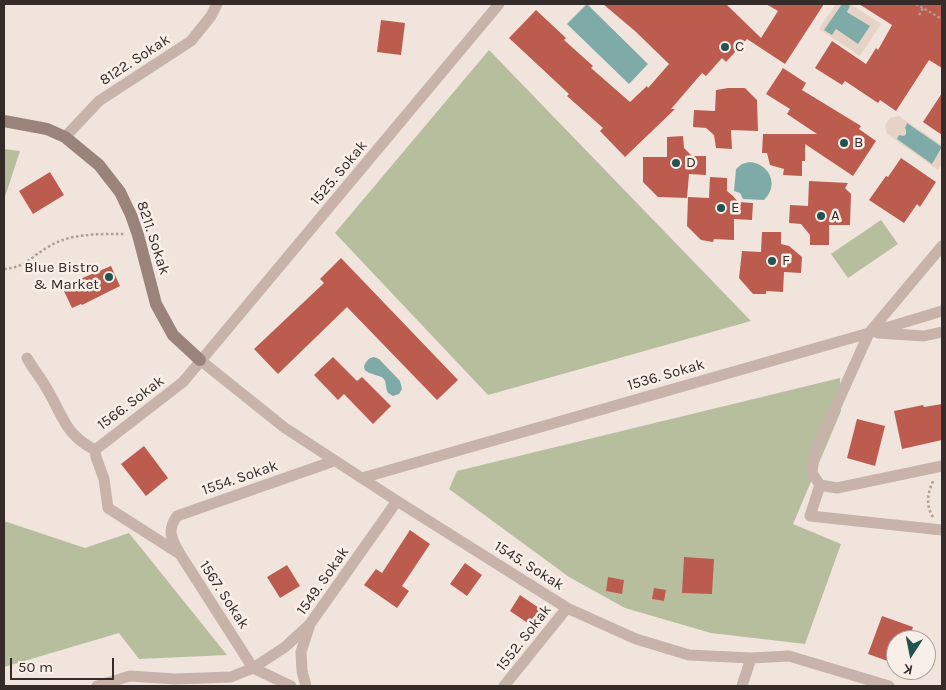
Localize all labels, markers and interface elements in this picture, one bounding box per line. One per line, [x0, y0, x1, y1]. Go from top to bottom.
street label: 8122. Sokak [96, 31, 174, 89]
place label: C [735, 38, 744, 56]
marker: C [719, 41, 731, 53]
place label: B [854, 134, 863, 152]
street label: 1525. Sokak [307, 137, 371, 209]
marker: B [838, 137, 850, 149]
place label: D [686, 154, 696, 172]
marker: D [670, 157, 682, 169]
street label: 8211. Sokak [133, 199, 173, 277]
place label: E [731, 199, 739, 217]
marker: E [715, 202, 727, 214]
place label: A [831, 207, 840, 225]
marker: A [815, 210, 827, 222]
place label: F [782, 252, 790, 270]
marker: F [766, 255, 778, 267]
place label: Blue Bistro & Market [24, 259, 99, 294]
marker: Blue Bistro & Market [103, 271, 115, 283]
street label: 1536. Sokak [625, 355, 707, 395]
street label: 1566. Sokak [94, 372, 168, 434]
street label: 1554. Sokak [200, 457, 280, 499]
street label: 1545. Sokak [491, 537, 567, 595]
street label: 1549. Sokak [293, 543, 353, 619]
street label: 1567. Sokak [195, 558, 253, 632]
street label: 1552. Sokak [493, 601, 555, 675]
north arrow [886, 630, 936, 680]
scale bar [12, 648, 116, 680]
text: 50 m [18, 658, 53, 676]
text: K [902, 660, 914, 678]

